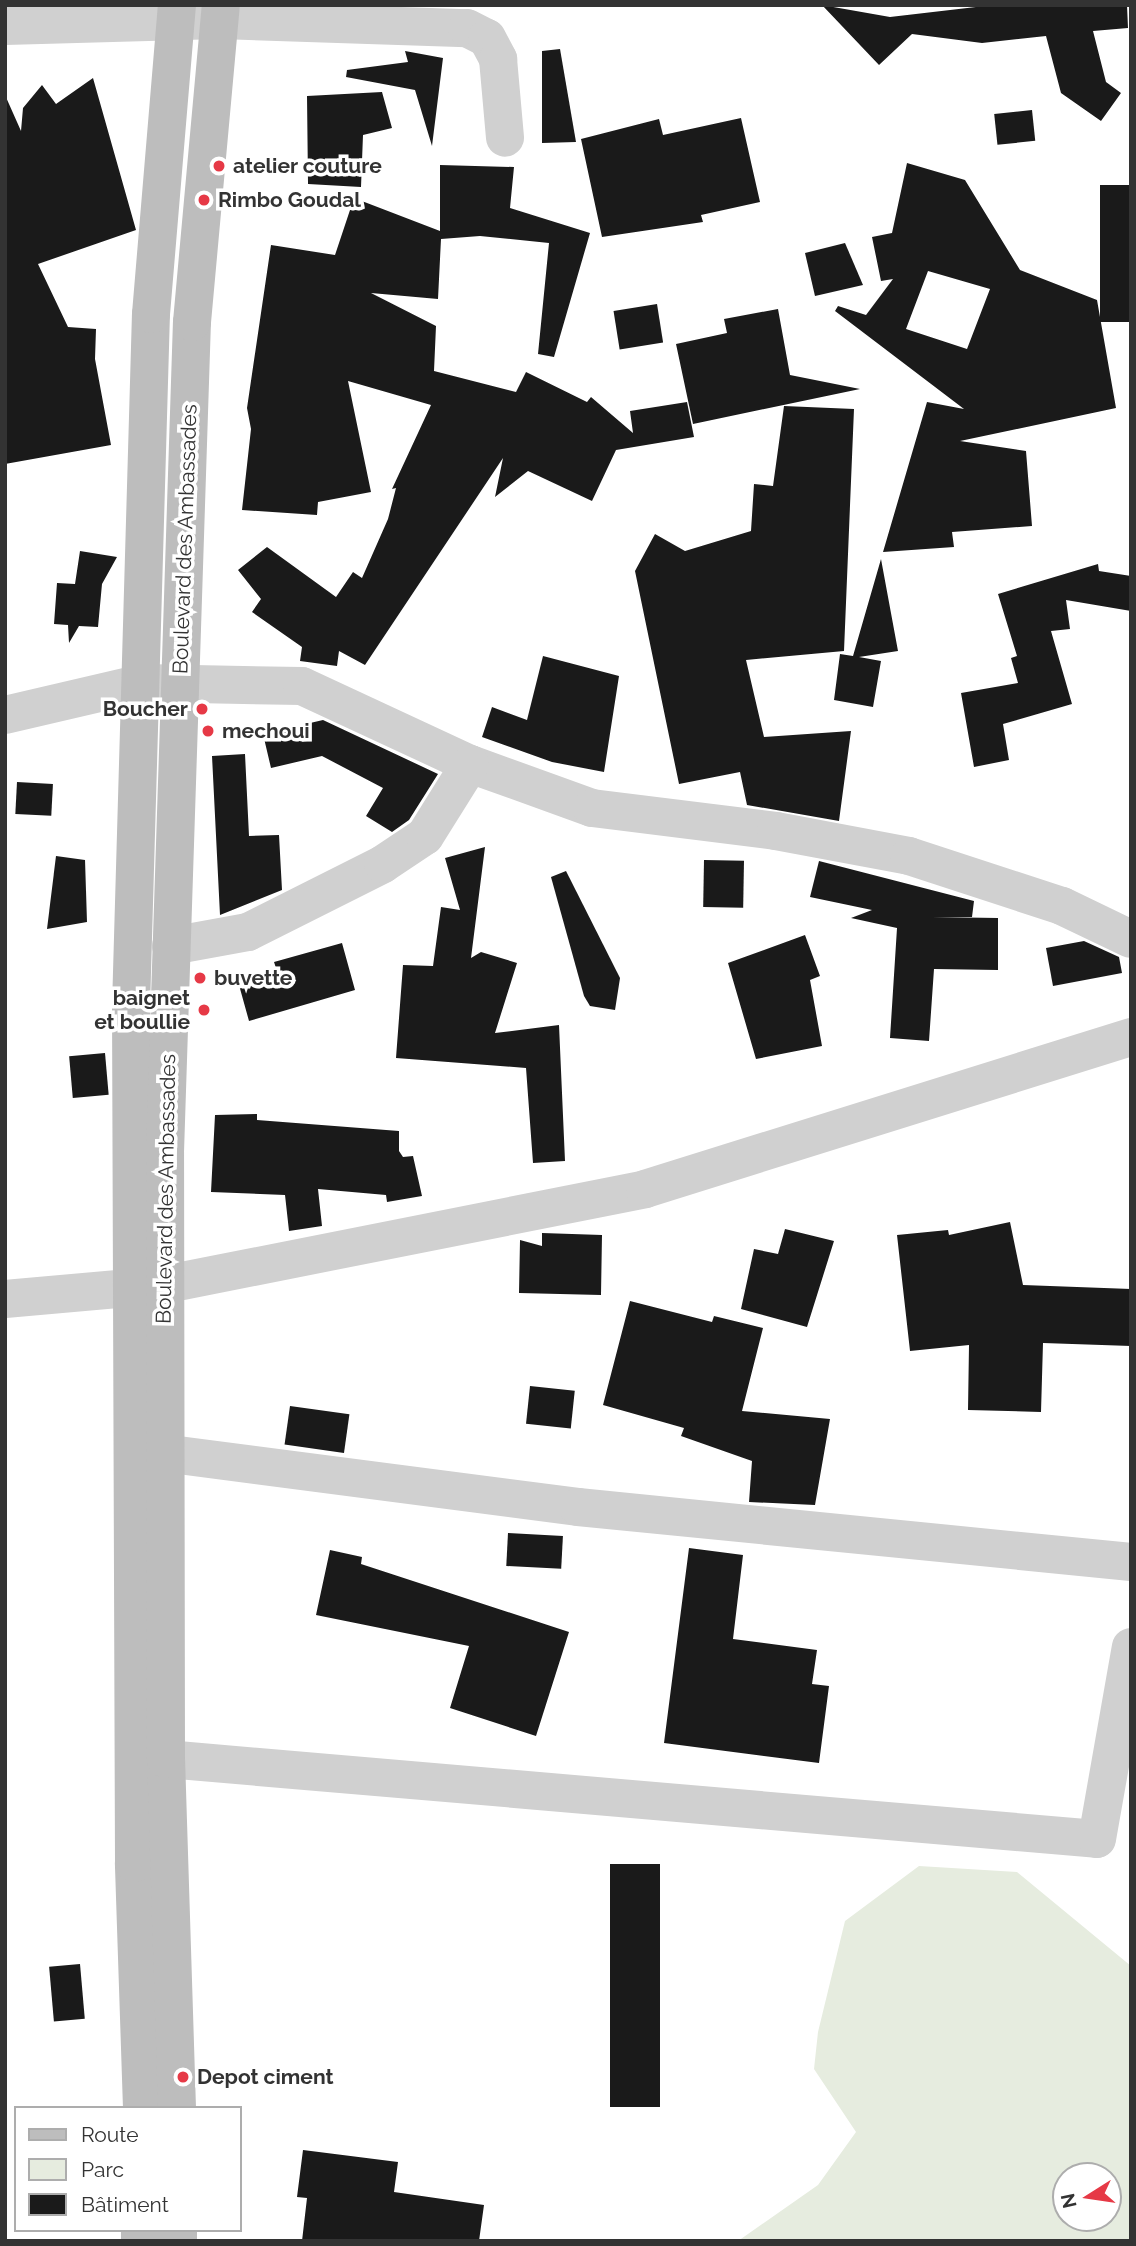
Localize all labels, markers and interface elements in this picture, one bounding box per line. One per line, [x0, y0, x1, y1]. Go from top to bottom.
place label: atelier couture [233, 153, 382, 179]
marker: atelier couture [211, 158, 227, 174]
place label: Rimbo Goudal [218, 187, 361, 213]
marker: Rimbo Goudal [196, 192, 212, 208]
street label: Boulevard des Ambassades [168, 403, 202, 675]
place label: Boucher [103, 696, 188, 722]
marker: Boucher [194, 701, 210, 717]
place label: mechoui [222, 718, 310, 744]
marker: mechoui [200, 723, 216, 739]
place label: buvette [214, 965, 292, 991]
marker: buvette [192, 970, 208, 986]
place label: baignet et boullie [94, 985, 190, 1035]
marker: baignet et boullie [196, 1002, 212, 1018]
street label: Boulevard des Ambassades [151, 1053, 181, 1325]
place label: Depot ciment [197, 2064, 334, 2090]
marker: Depot ciment [175, 2069, 191, 2085]
legend [14, 2106, 242, 2232]
text: Route [81, 2122, 139, 2147]
text: Parc [81, 2157, 124, 2182]
north arrow [1052, 2162, 1122, 2232]
text: Bâtiment [81, 2192, 169, 2217]
text: N [1056, 2192, 1081, 2210]

